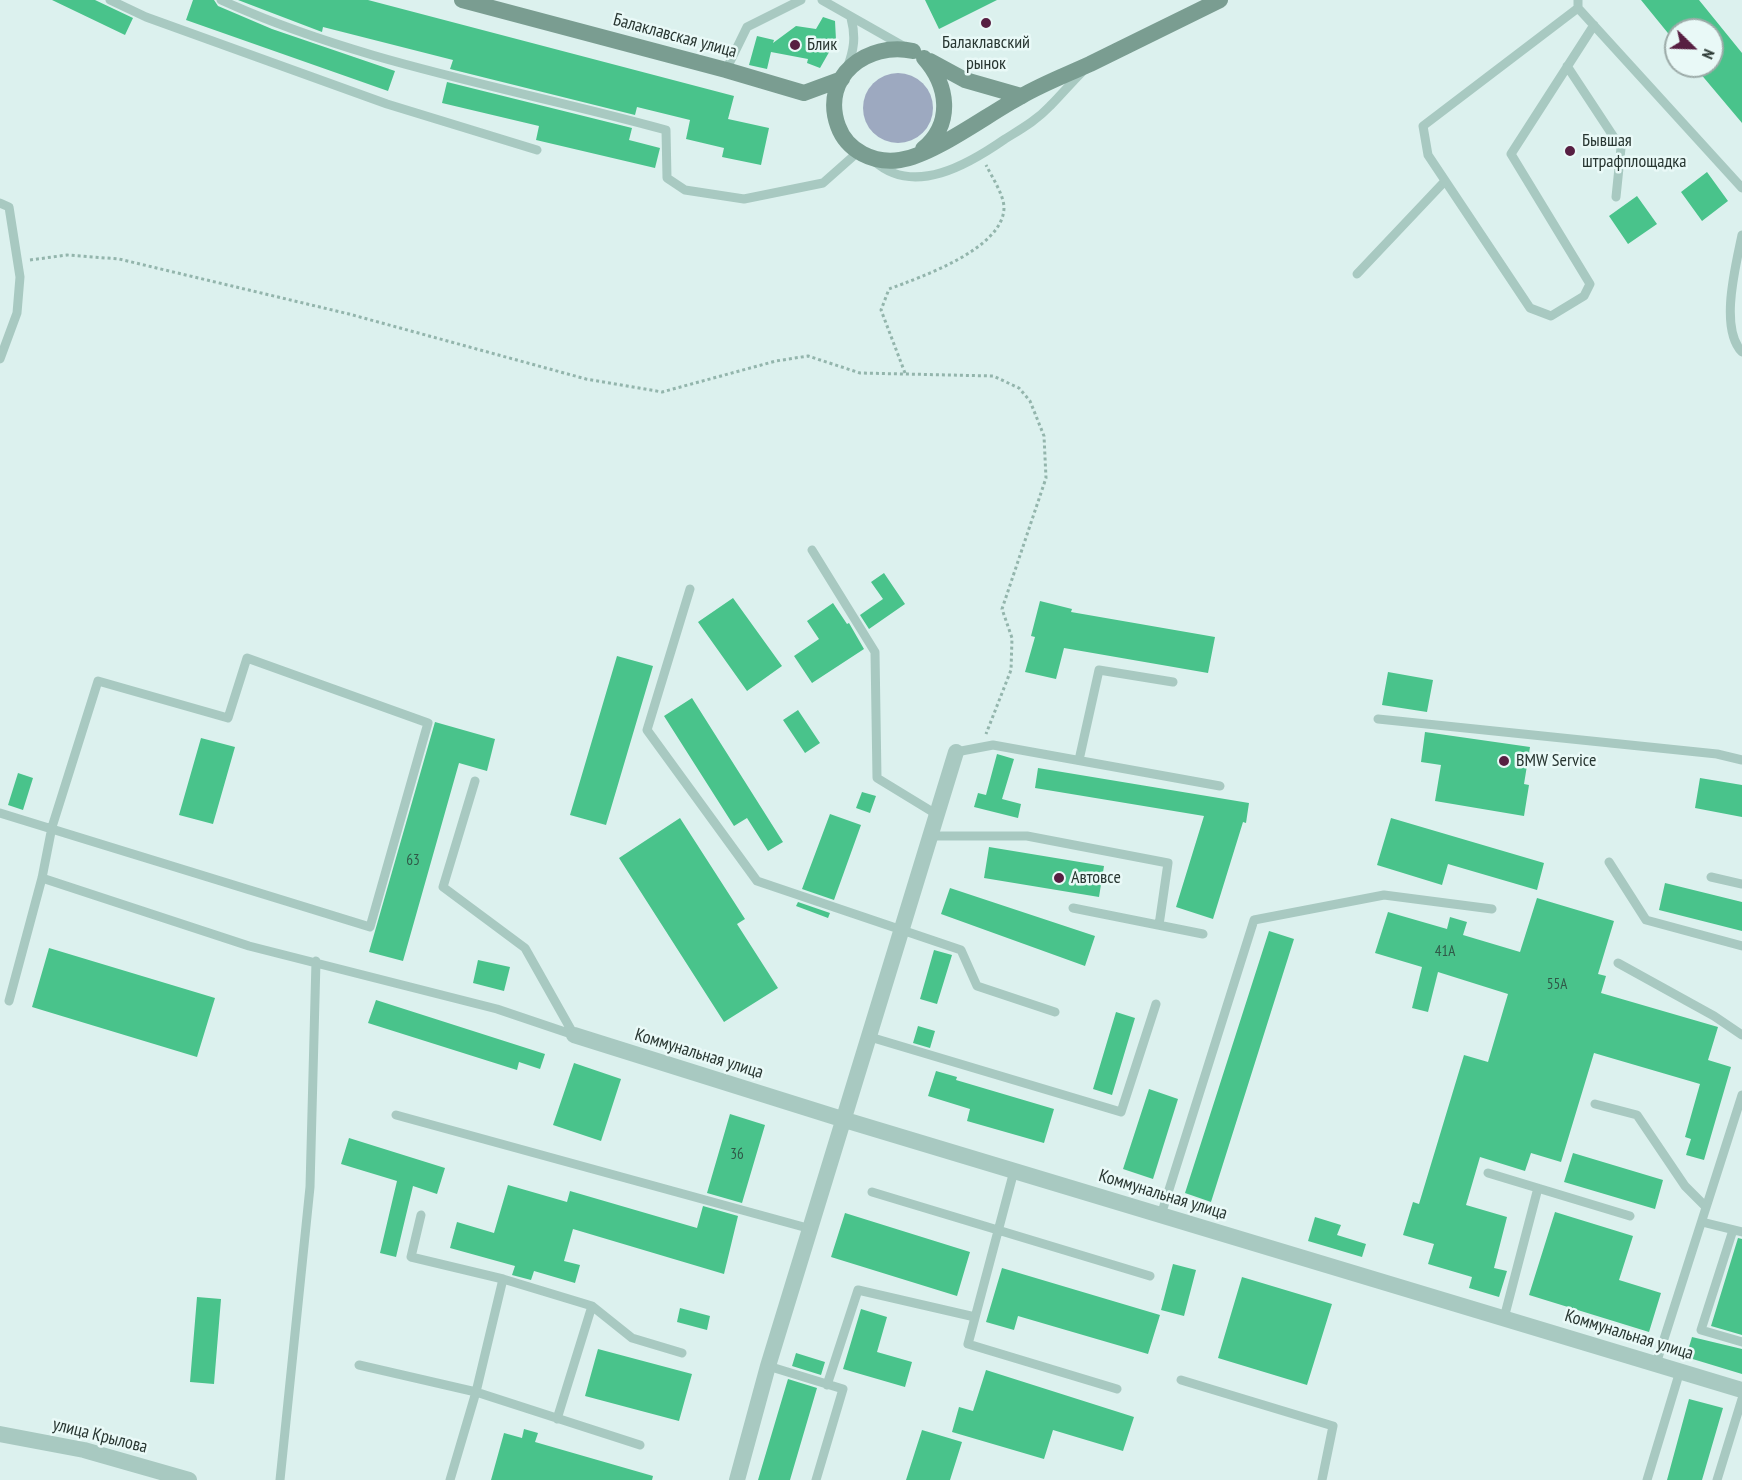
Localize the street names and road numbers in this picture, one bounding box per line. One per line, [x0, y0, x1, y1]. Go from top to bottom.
street label: Балаклавская улица [611, 9, 739, 63]
street label: Коммунальная улица [632, 1024, 766, 1084]
street label: Коммунальная улица [1096, 1165, 1230, 1225]
street label: Коммунальная улица [1562, 1305, 1696, 1365]
street label: улица Крылова [50, 1414, 150, 1458]

